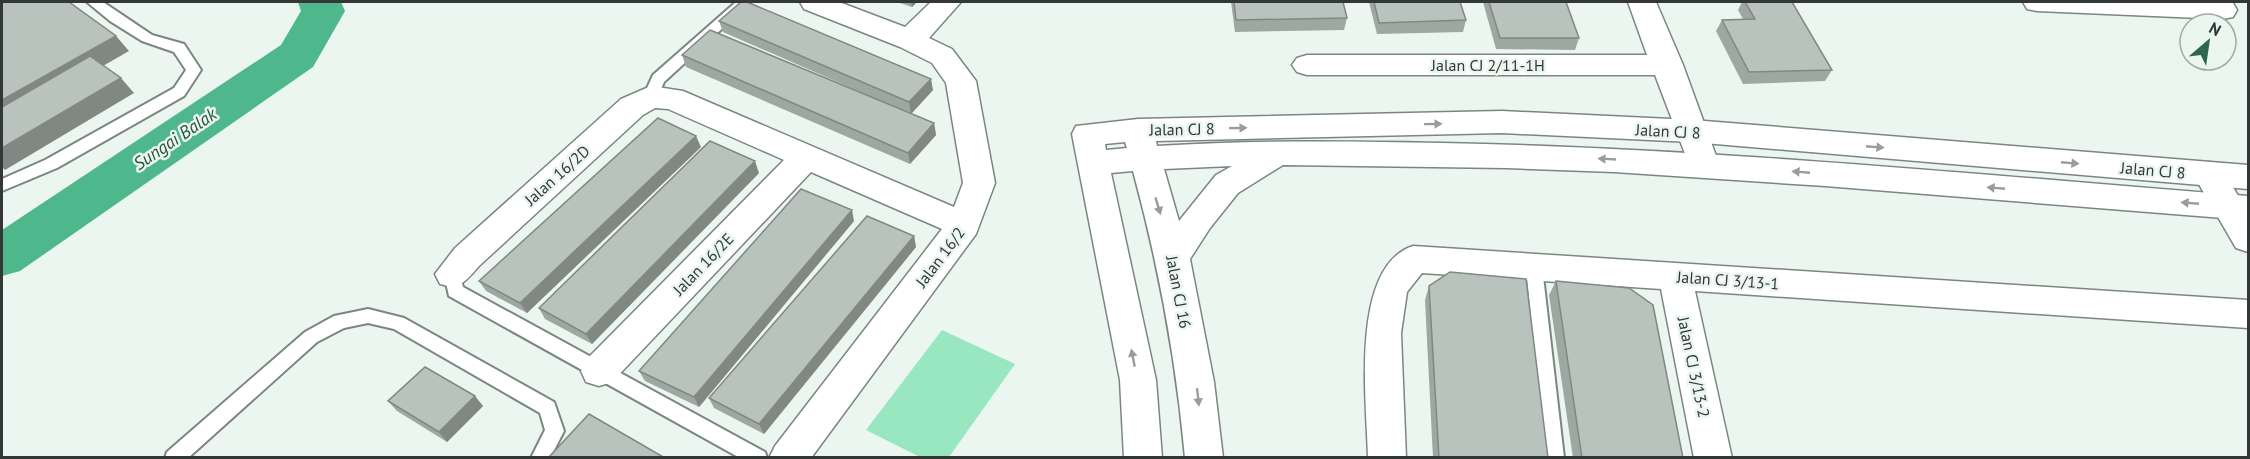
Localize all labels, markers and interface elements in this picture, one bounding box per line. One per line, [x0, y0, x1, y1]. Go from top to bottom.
north arrow [2178, 12, 2238, 72]
text: N [2206, 18, 2225, 40]
street label: Jalan CJ 2/11-1H [1430, 55, 1545, 75]
water label: Sungai Balak [129, 102, 221, 175]
street label: Jalan CJ 8 [1148, 118, 1215, 140]
one-way arrow [1423, 119, 1442, 129]
street label: Jalan CJ 8 [1634, 119, 1701, 143]
one-way arrow [1228, 123, 1247, 132]
street label: Jalan 16/2D [520, 141, 594, 210]
one-way arrow [1866, 142, 1885, 151]
one-way arrow [1597, 155, 1616, 164]
street label: Jalan CJ 8 [2119, 157, 2186, 183]
one-way arrow [2060, 158, 2079, 168]
one-way arrow [1792, 167, 1811, 177]
one-way arrow [1986, 183, 2005, 192]
one-way arrow [1154, 198, 1163, 216]
one-way arrow [2181, 198, 2200, 208]
street label: Jalan 16/2 [910, 223, 969, 292]
street label: Jalan 16/2E [668, 229, 738, 300]
street label: Jalan CJ 16 [1162, 253, 1196, 330]
street label: Jalan CJ 3/13-1 [1675, 266, 1780, 294]
street label: Jalan CJ 3/13-2 [1673, 314, 1714, 419]
one-way arrow [1128, 348, 1137, 367]
one-way arrow [1193, 388, 1202, 407]

